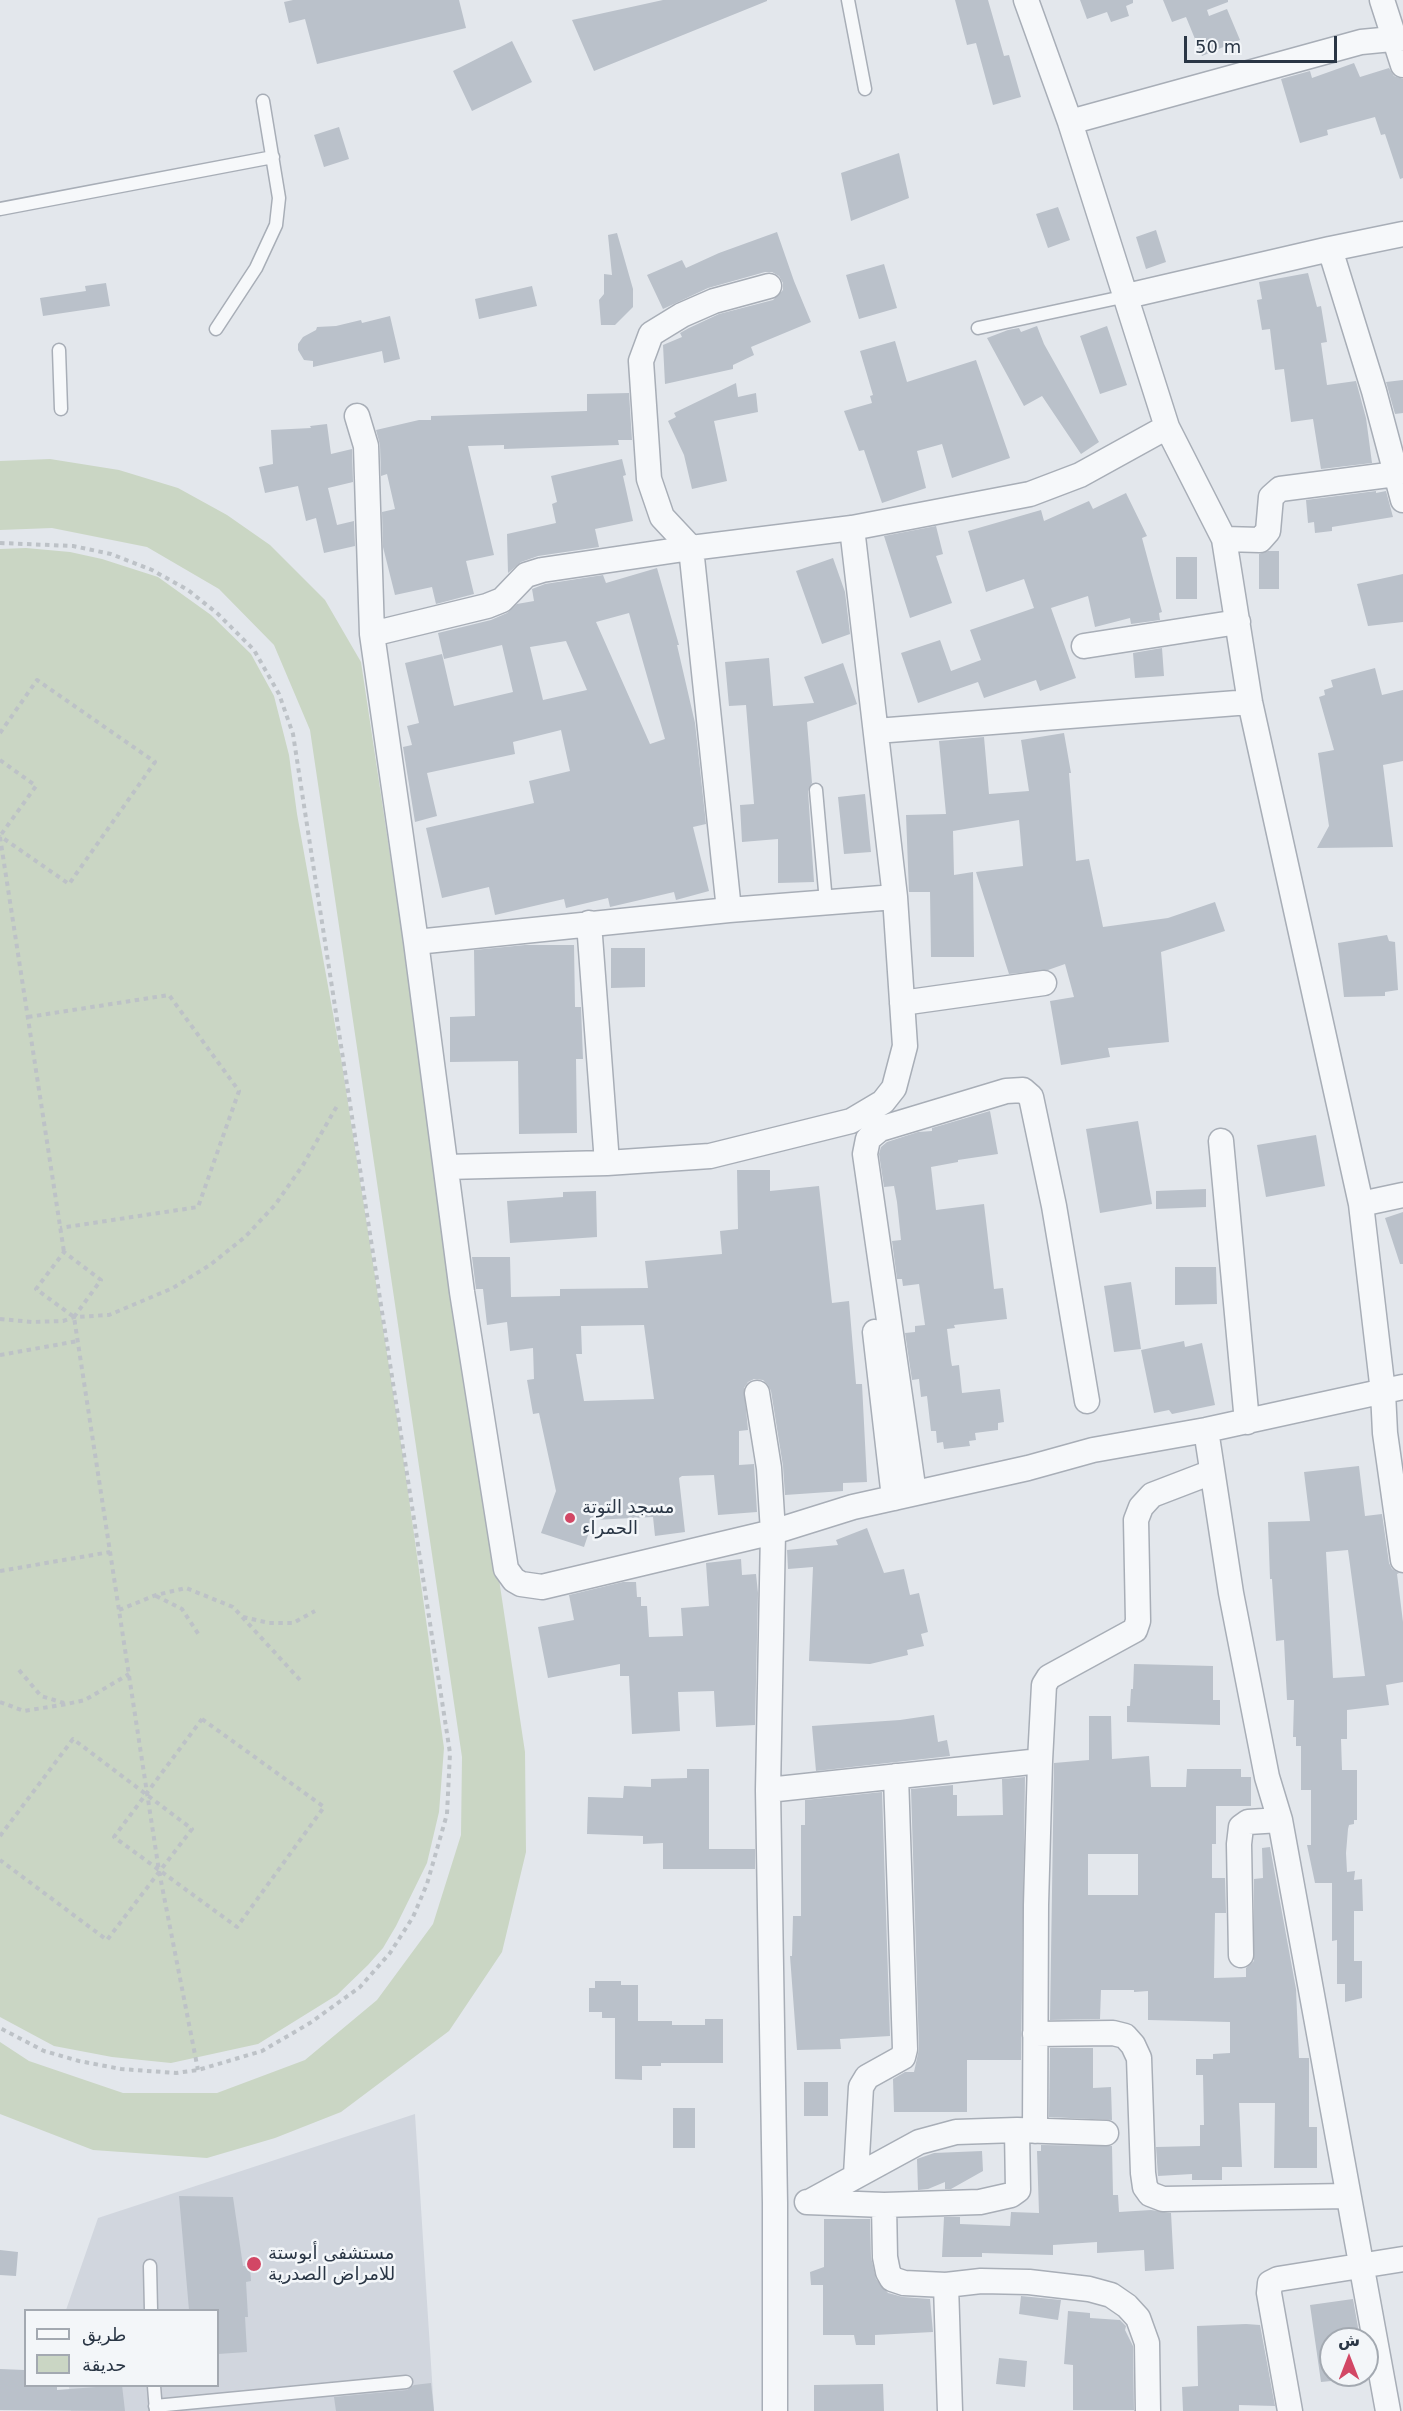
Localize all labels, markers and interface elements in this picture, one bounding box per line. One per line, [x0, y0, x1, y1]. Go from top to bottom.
scale bar [1187, 24, 1340, 62]
text: 50 m [1195, 36, 1241, 57]
place label: مسجد التوتة الحمراء [582, 1497, 674, 1540]
marker: مسجد التوتة الحمراء [563, 1511, 577, 1525]
place label: مستشفى أبوستة للامراض الصدرية [268, 2243, 395, 2286]
marker: مستشفى أبوستة للامراض الصدرية [245, 2255, 263, 2273]
legend [24, 2309, 219, 2387]
text: طريق [82, 2324, 126, 2345]
north arrow [1319, 2327, 1379, 2387]
text: ش [1338, 2331, 1360, 2350]
text: حديقة [82, 2354, 126, 2375]

